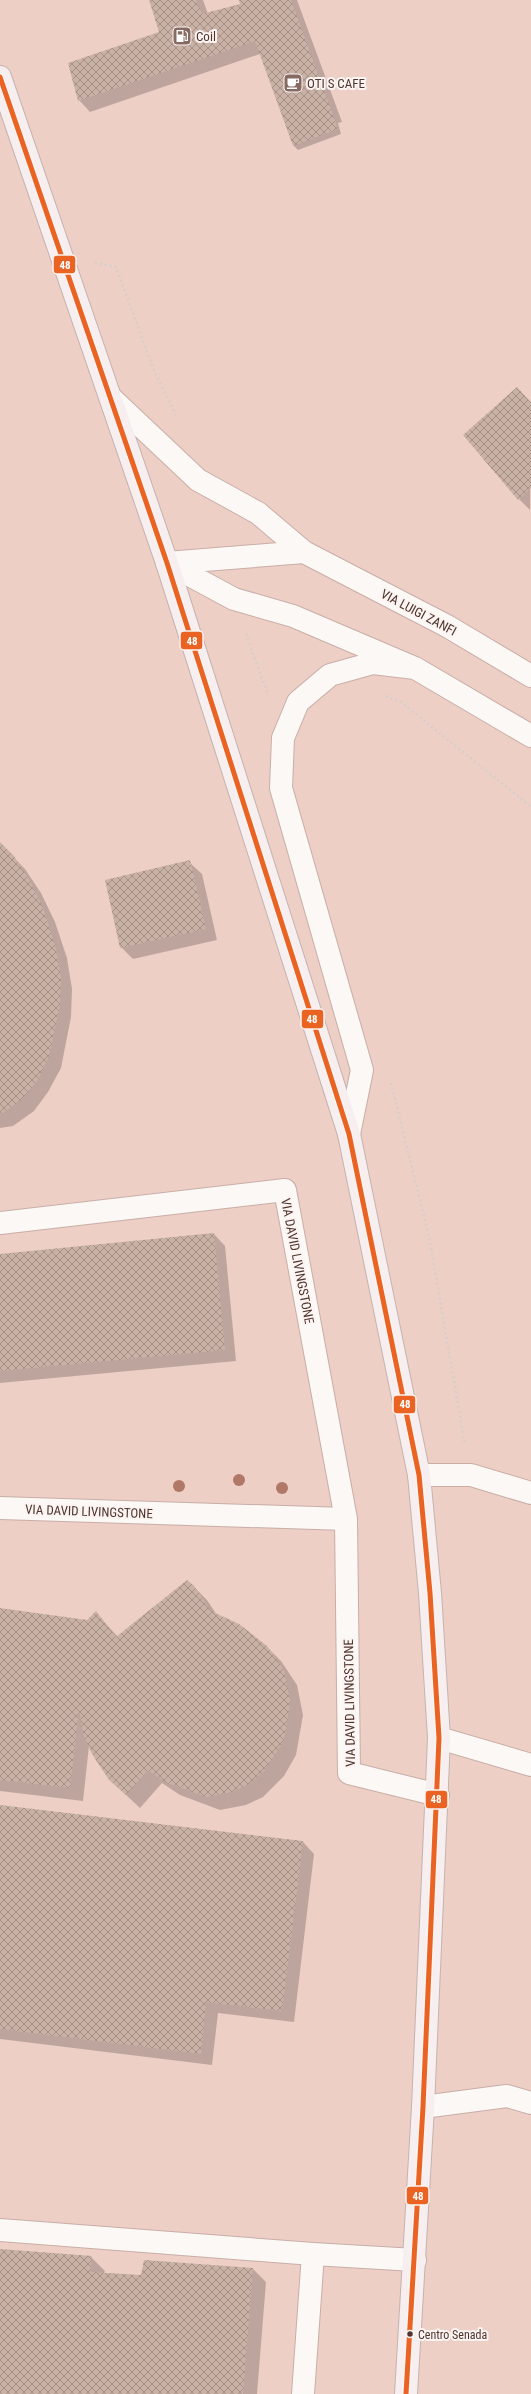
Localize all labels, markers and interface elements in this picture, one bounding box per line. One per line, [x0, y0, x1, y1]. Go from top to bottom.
fuel station icon: Coil [171, 25, 193, 47]
place label: Coil [196, 29, 216, 44]
cafe icon: OTI S CAFE [282, 72, 304, 94]
place label: OTI S CAFE [307, 76, 365, 91]
line badge: 48 [53, 255, 76, 274]
text: 48 [59, 259, 71, 272]
street label: VIA LUIGI ZANFI [378, 586, 459, 639]
line badge: 48 [180, 631, 203, 650]
text: 48 [186, 635, 198, 648]
line badge: 48 [301, 1009, 324, 1029]
text: 48 [306, 1013, 318, 1026]
street label: VIA DAVID LIVINGSTONE [278, 1197, 317, 1325]
line badge: 48 [393, 1395, 416, 1414]
text: 48 [399, 1398, 411, 1411]
street label: VIA DAVID LIVINGSTONE [25, 1502, 153, 1521]
street label: VIA DAVID LIVINGSTONE [341, 1639, 358, 1767]
line badge: 48 [425, 1790, 448, 1809]
text: 48 [430, 1793, 442, 1806]
line badge: 48 [406, 2186, 429, 2205]
text: 48 [412, 2190, 424, 2203]
place label: Centro Senada [418, 2328, 487, 2342]
marker: Centro Senada [405, 2329, 415, 2339]

